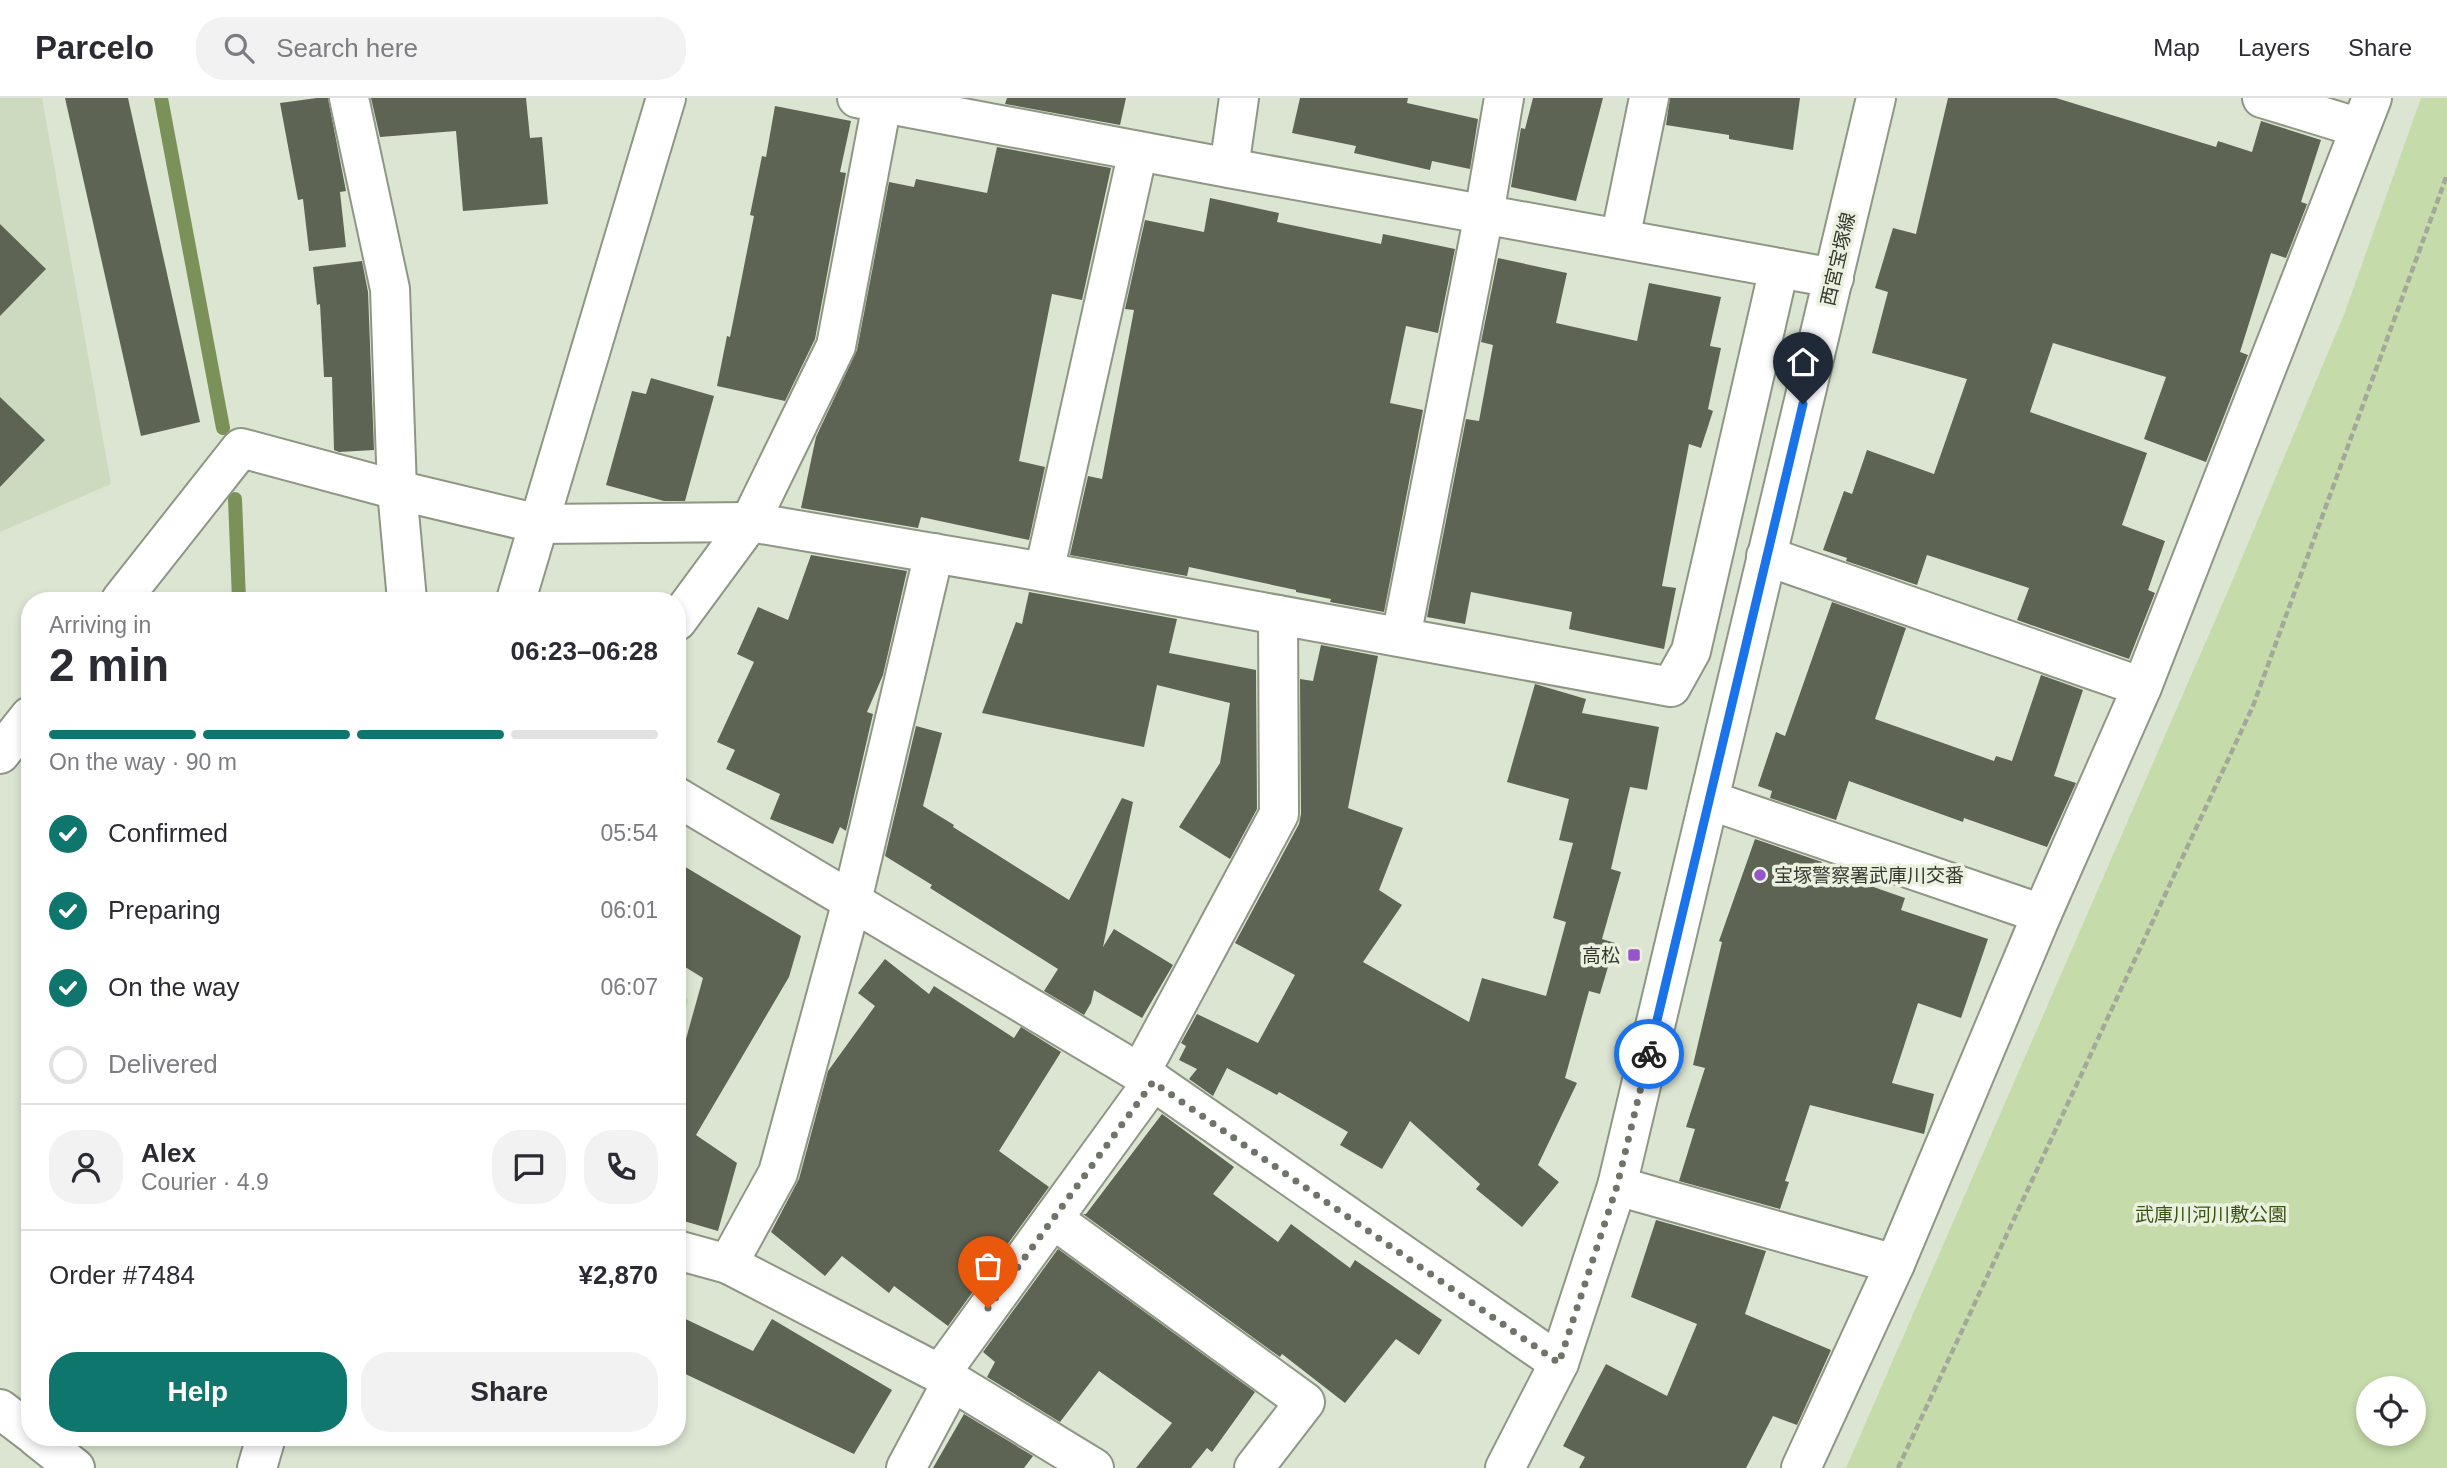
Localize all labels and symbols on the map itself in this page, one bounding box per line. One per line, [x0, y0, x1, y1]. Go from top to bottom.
street label: 西宮宝塚線 [1817, 210, 1859, 308]
pin [1773, 332, 1833, 404]
place label: 宝塚警察署武庫川交番 [1774, 865, 1964, 886]
marker: 宝塚警察署武庫川交番 [1752, 867, 1768, 883]
place label: 高松 [1582, 945, 1620, 966]
marker: 高松 [1626, 947, 1642, 963]
courier [1614, 1019, 1684, 1089]
park label: 武庫川河川敷公園 [2135, 1204, 2287, 1225]
pin [958, 1236, 1018, 1308]

